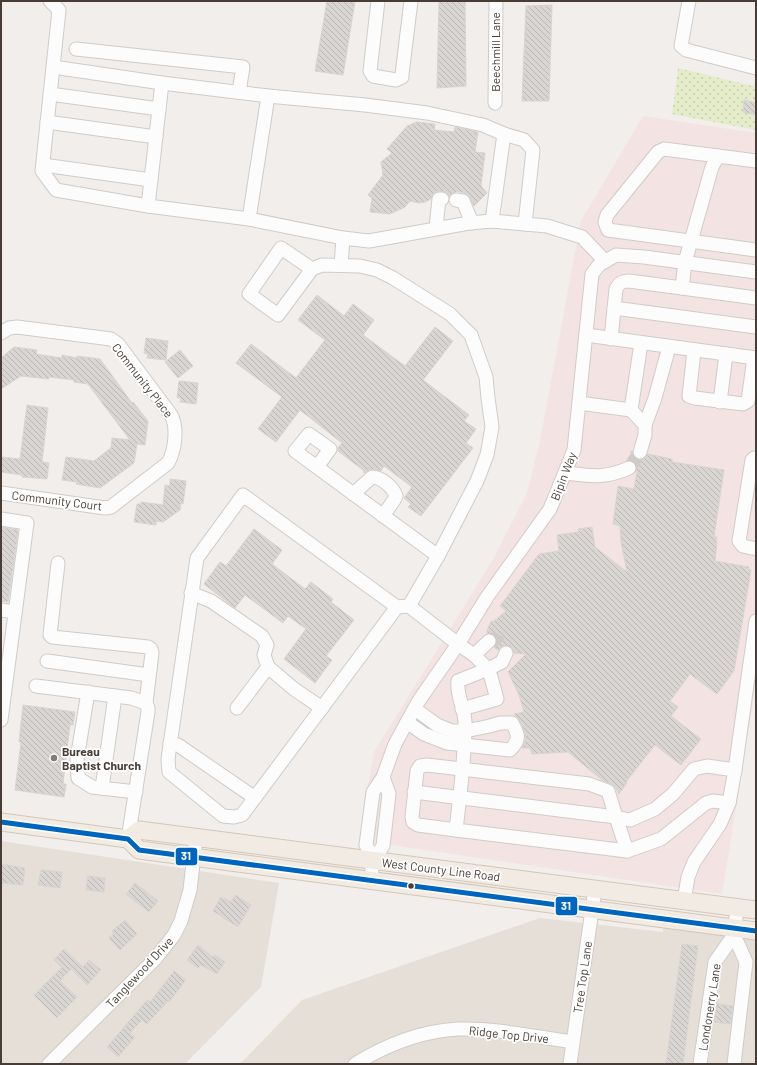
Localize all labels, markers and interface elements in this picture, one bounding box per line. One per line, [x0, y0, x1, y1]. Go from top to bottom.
street label: Beechmill Lane [488, 12, 502, 92]
street label: Community Place [110, 340, 176, 420]
street label: Bipin Way [547, 449, 579, 502]
street label: Community Court [11, 488, 103, 512]
place label: Bureau Baptist Church [62, 744, 141, 772]
marker: Bureau Baptist Church [49, 753, 59, 763]
line badge: 31 [175, 847, 198, 866]
text: 31 [181, 849, 191, 862]
street label: West County Line Road [381, 855, 501, 883]
unlabelled marker [406, 881, 416, 891]
line badge: 31 [555, 896, 578, 916]
text: 31 [561, 899, 571, 912]
street label: Tanglewood Drive [103, 934, 175, 1010]
street label: Tree Top Lane [570, 940, 594, 1014]
street label: Londonerry Lane [695, 962, 723, 1052]
street label: Ridge Top Drive [468, 1023, 550, 1045]

